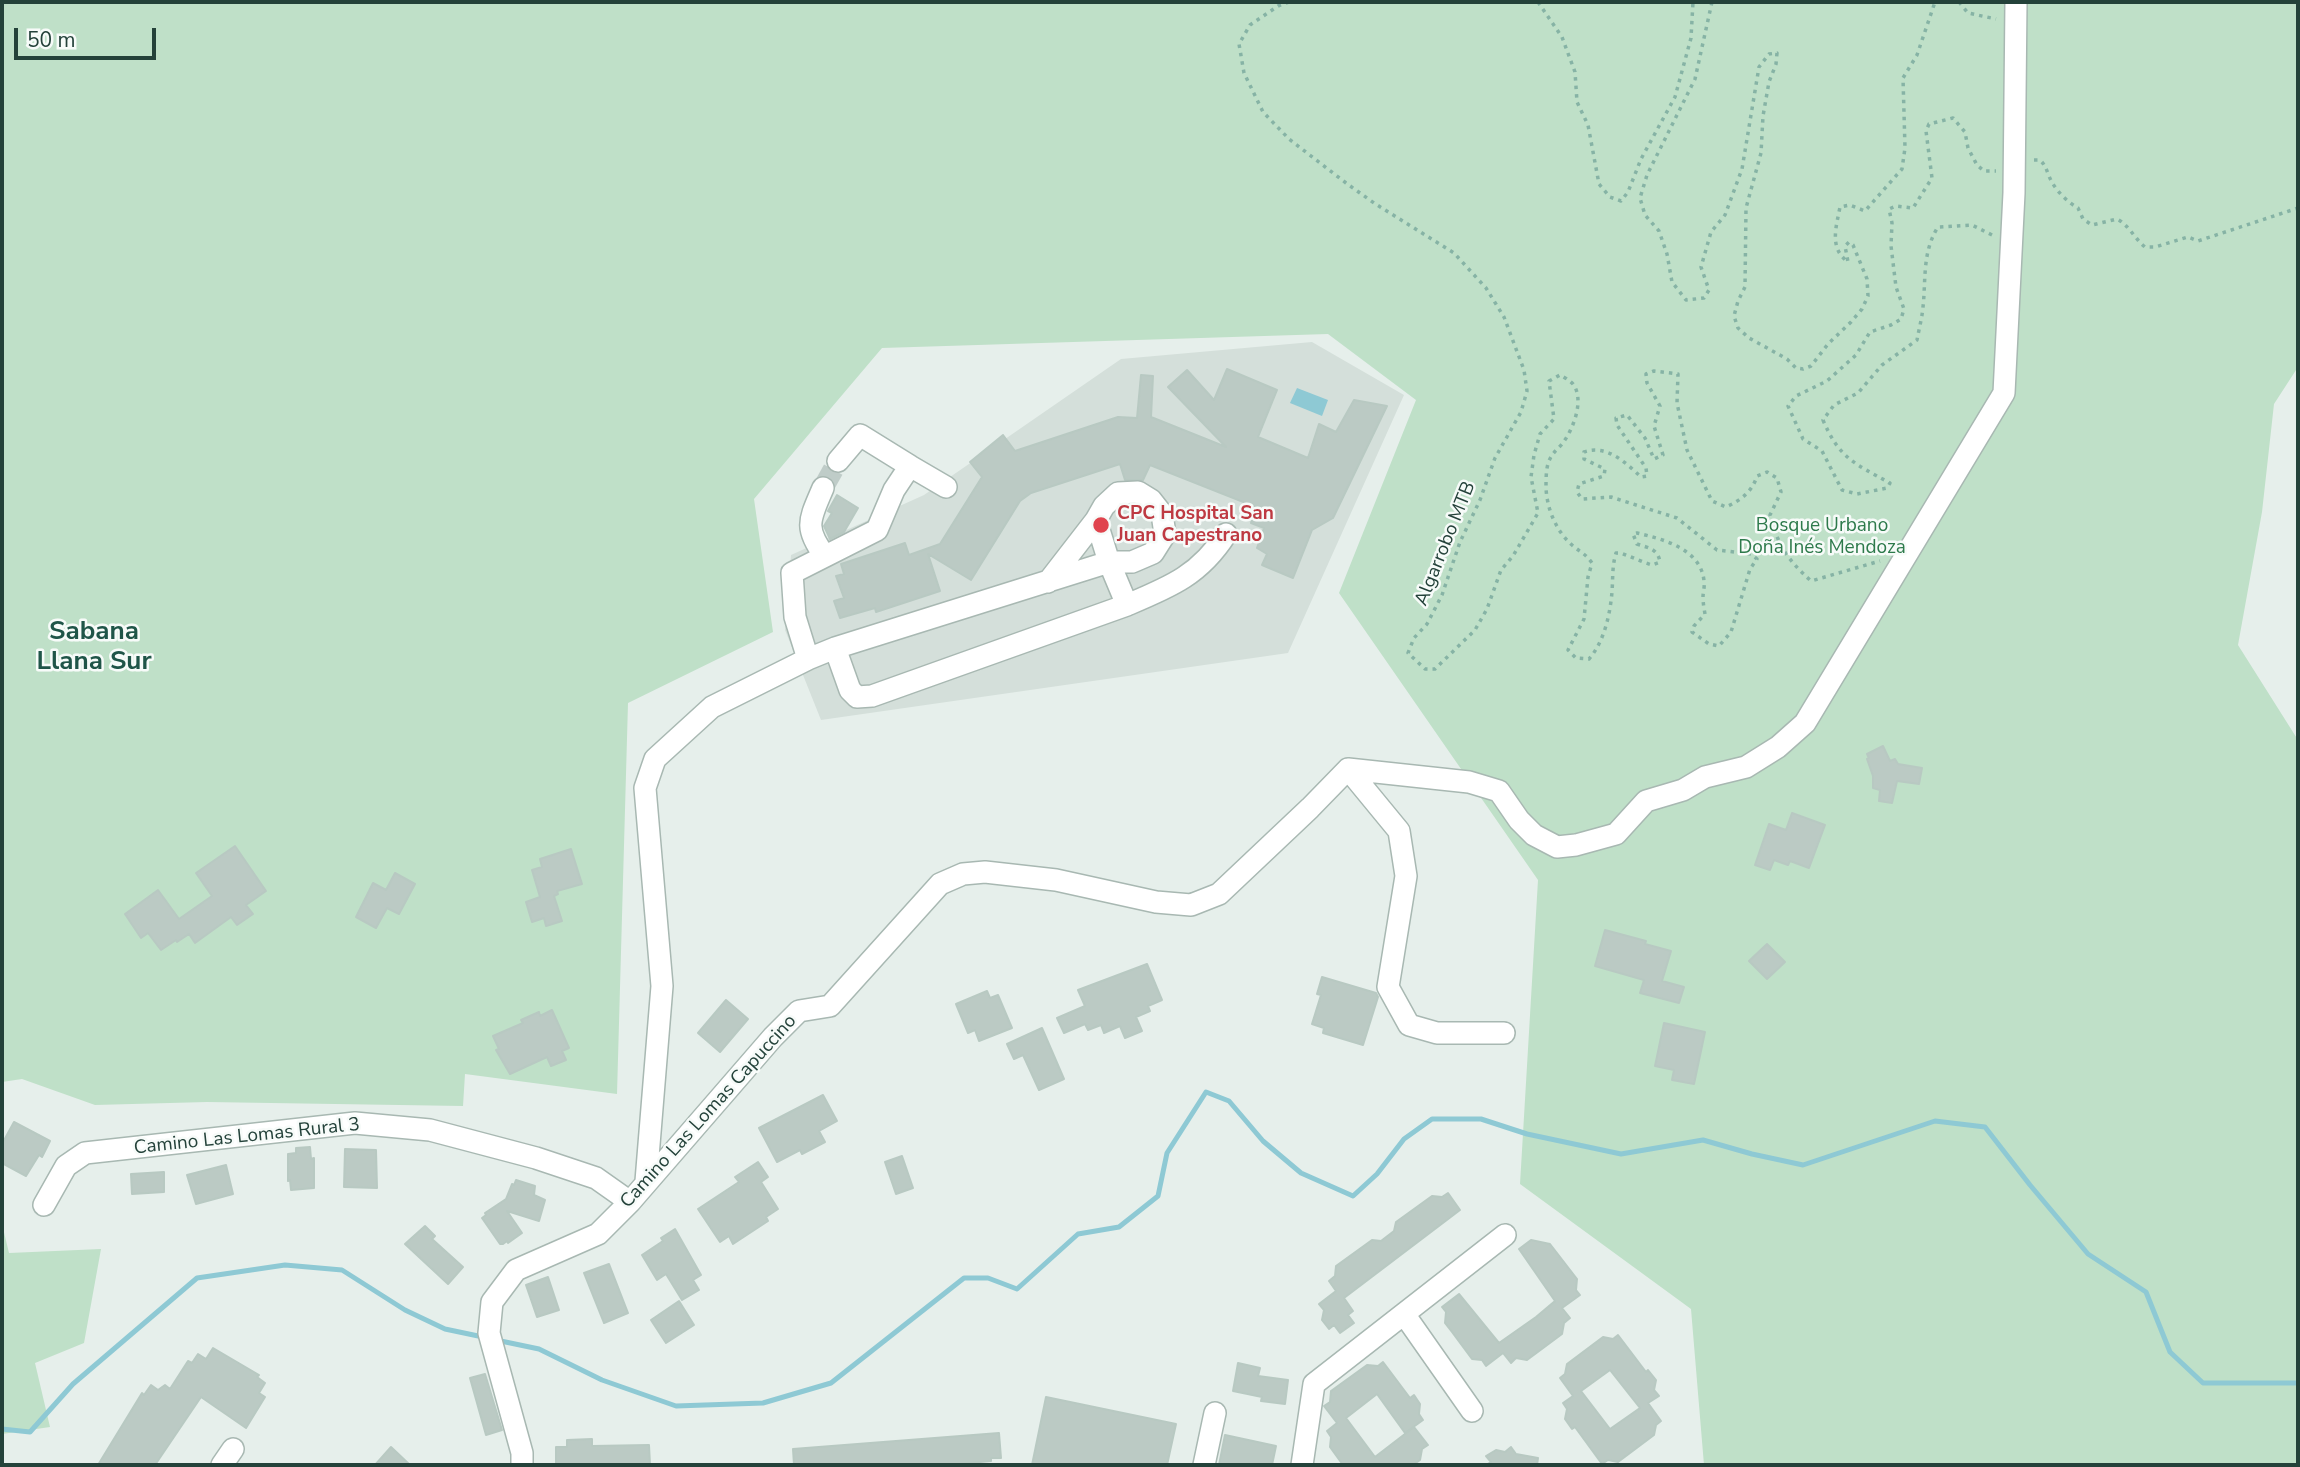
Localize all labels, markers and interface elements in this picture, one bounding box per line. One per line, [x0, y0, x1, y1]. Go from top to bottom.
scale bar [18, 14, 159, 58]
text: 50 m [27, 26, 76, 54]
street label: Algarrobo MTB [1411, 479, 1481, 609]
place label: CPC Hospital San Juan Capestrano [1117, 503, 1274, 547]
marker: CPC Hospital San Juan Capestrano [1091, 515, 1111, 535]
park label: Bosque Urbano Doña Inés Mendoza [1738, 515, 1906, 559]
district label: Sabana Llana Sur [36, 617, 152, 678]
street label: Camino Las Lomas Capuccino [616, 1011, 802, 1213]
street label: Camino Las Lomas Rural 3 [133, 1114, 361, 1160]

